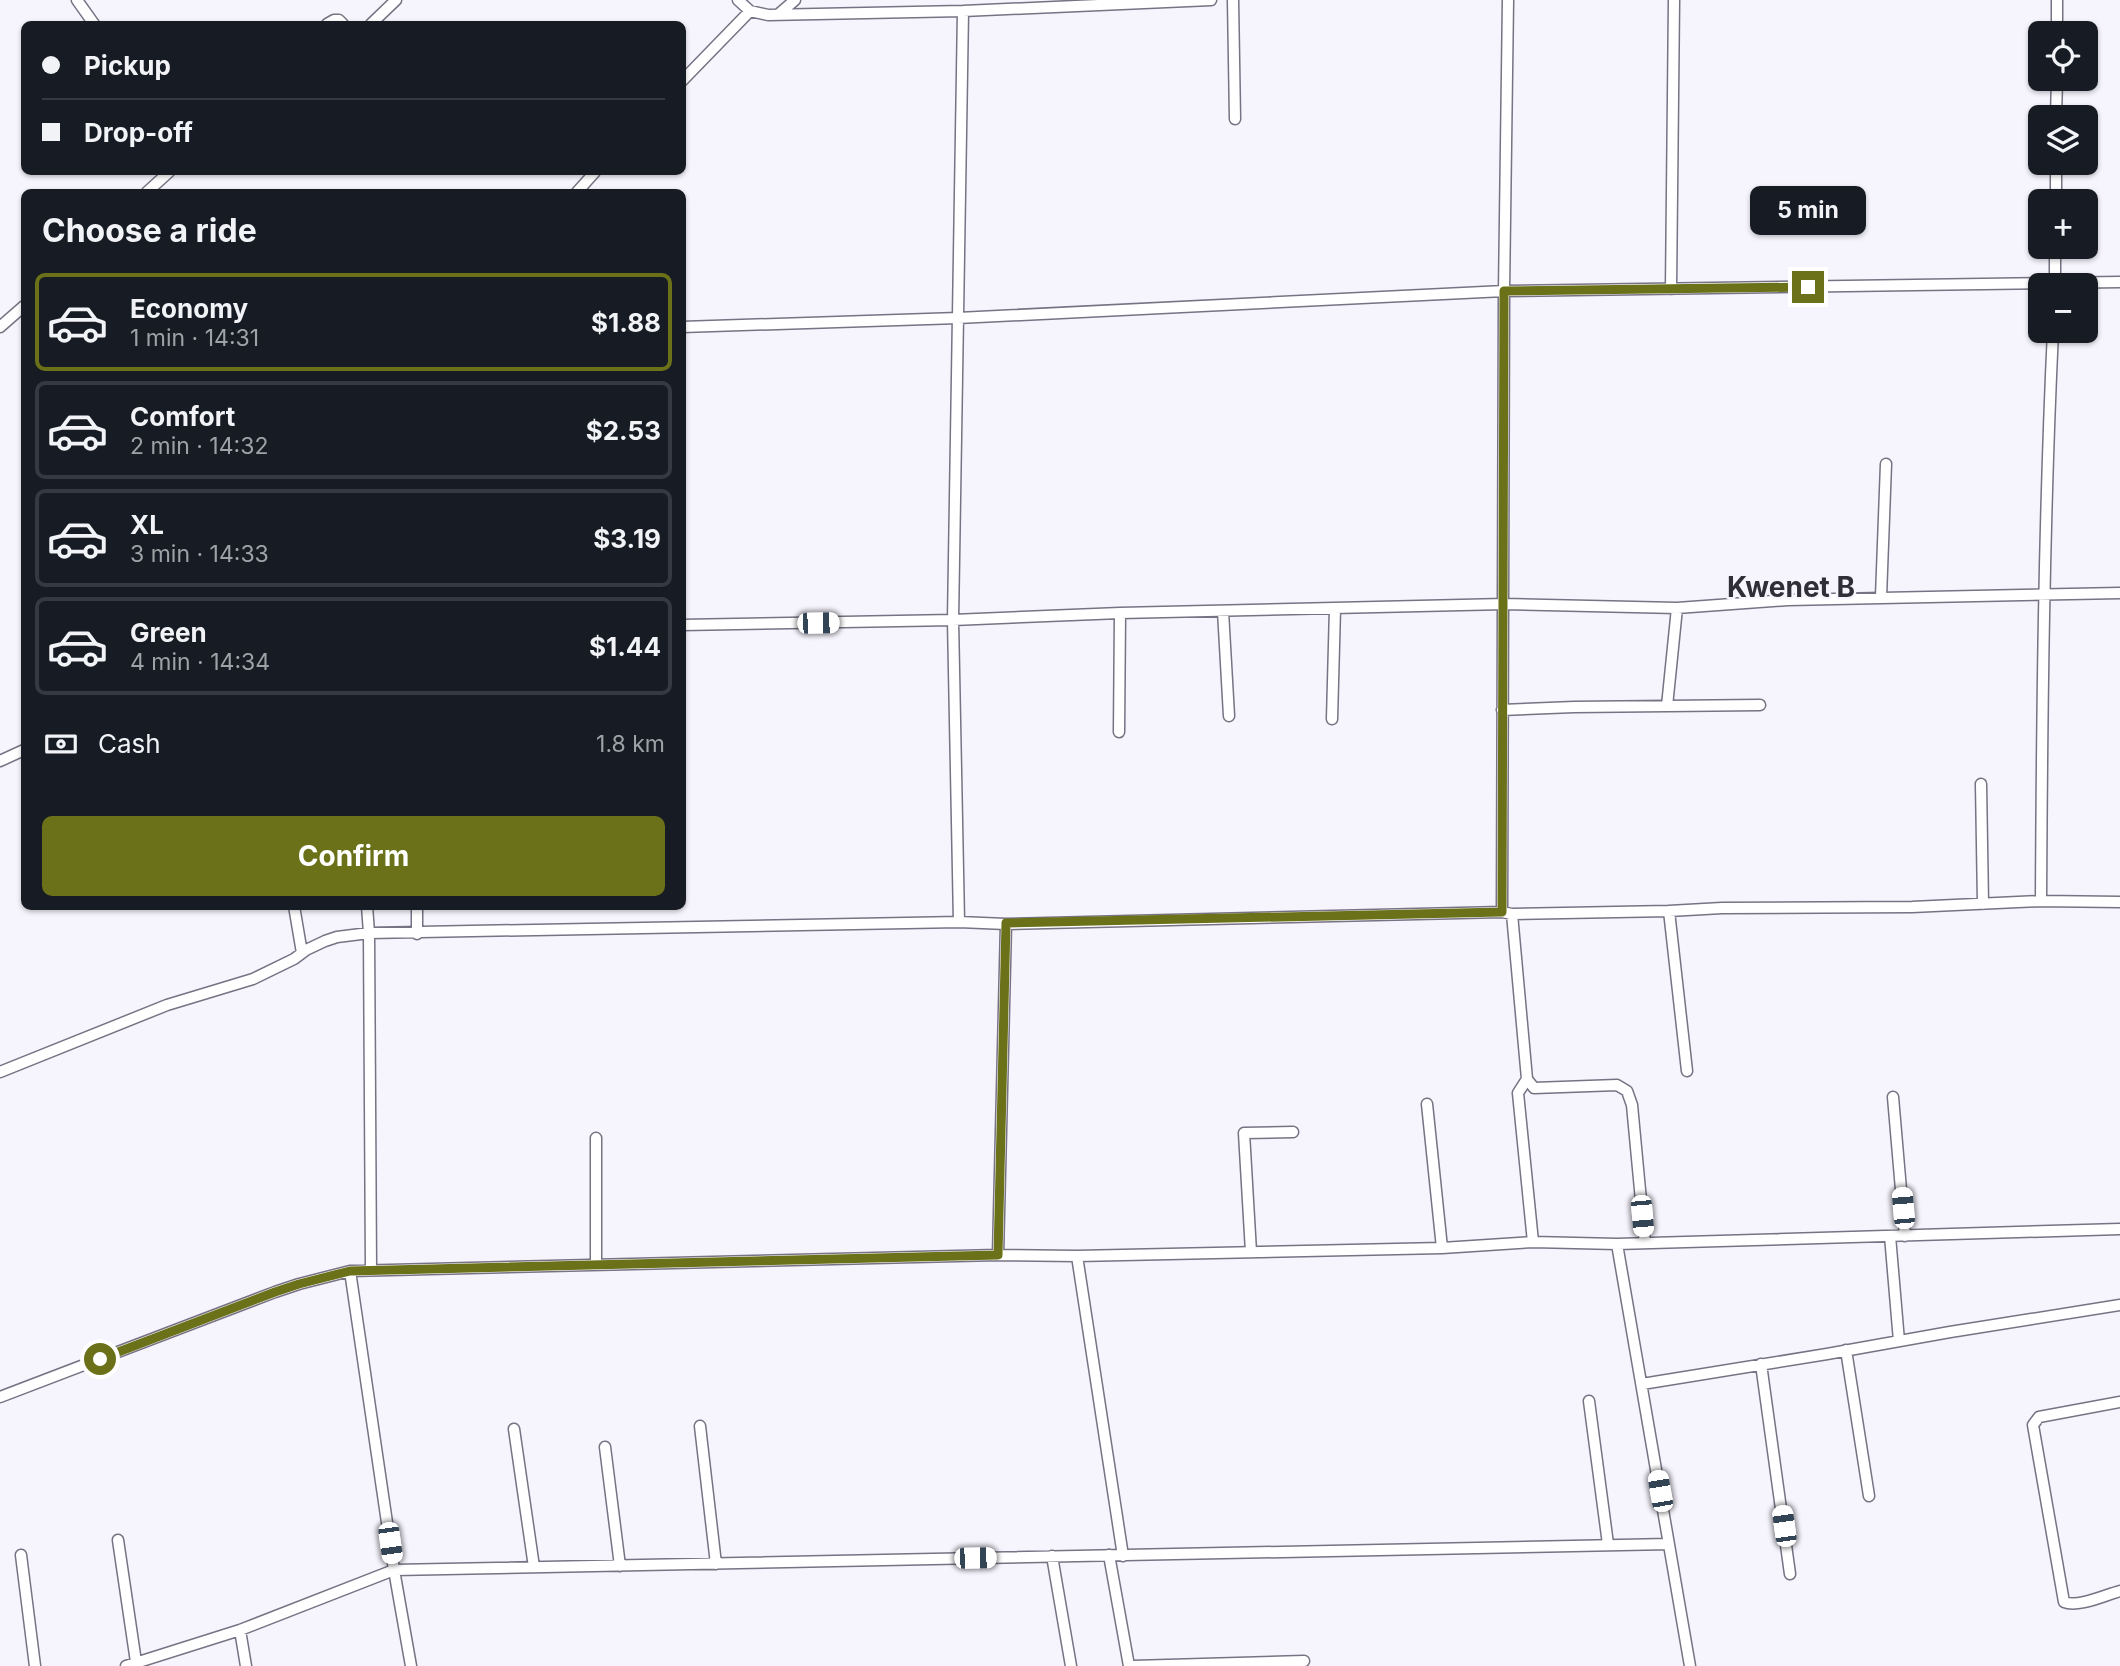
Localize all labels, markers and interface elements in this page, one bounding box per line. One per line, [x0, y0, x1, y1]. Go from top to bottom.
map controls [2028, 21, 2098, 343]
button: locate [2028, 21, 2098, 91]
text: Pickup [84, 50, 171, 81]
button: layers [2028, 105, 2098, 175]
text: Drop-off [84, 117, 193, 148]
callout: 5 min [1750, 186, 1866, 234]
button: + [2028, 189, 2098, 259]
text: 5 min [1777, 196, 1839, 224]
text: Choose a ride [42, 211, 257, 250]
route end [1792, 271, 1824, 303]
button: − [2028, 273, 2098, 343]
icon: car [46, 291, 109, 354]
text: Economy [130, 293, 248, 324]
text: $1.88 [591, 307, 661, 338]
text: 1 min · 14:31 [130, 324, 259, 352]
icon: car [46, 399, 109, 462]
text: Comfort [130, 401, 235, 432]
text: $2.53 [586, 415, 661, 446]
text: 2 min · 14:32 [130, 432, 268, 460]
icon: car [46, 507, 109, 570]
text: XL [130, 509, 164, 540]
text: $3.19 [593, 523, 661, 554]
text: 3 min · 14:33 [130, 540, 269, 568]
district label: Kwenet B [1727, 570, 1855, 604]
car [797, 612, 840, 634]
icon: car [46, 615, 109, 678]
text: Green [130, 617, 207, 648]
text: $1.44 [589, 631, 661, 662]
text: 4 min · 14:34 [130, 648, 270, 676]
icon: cash [42, 725, 80, 763]
text: Cash [98, 728, 161, 759]
text: 1.8 km [596, 730, 665, 758]
button: Confirm [42, 816, 665, 896]
car [1891, 1186, 1916, 1230]
car [1630, 1194, 1655, 1238]
route start [84, 1343, 116, 1375]
car [1647, 1468, 1674, 1514]
car [1771, 1504, 1798, 1548]
car [377, 1521, 404, 1565]
car [954, 1547, 997, 1569]

